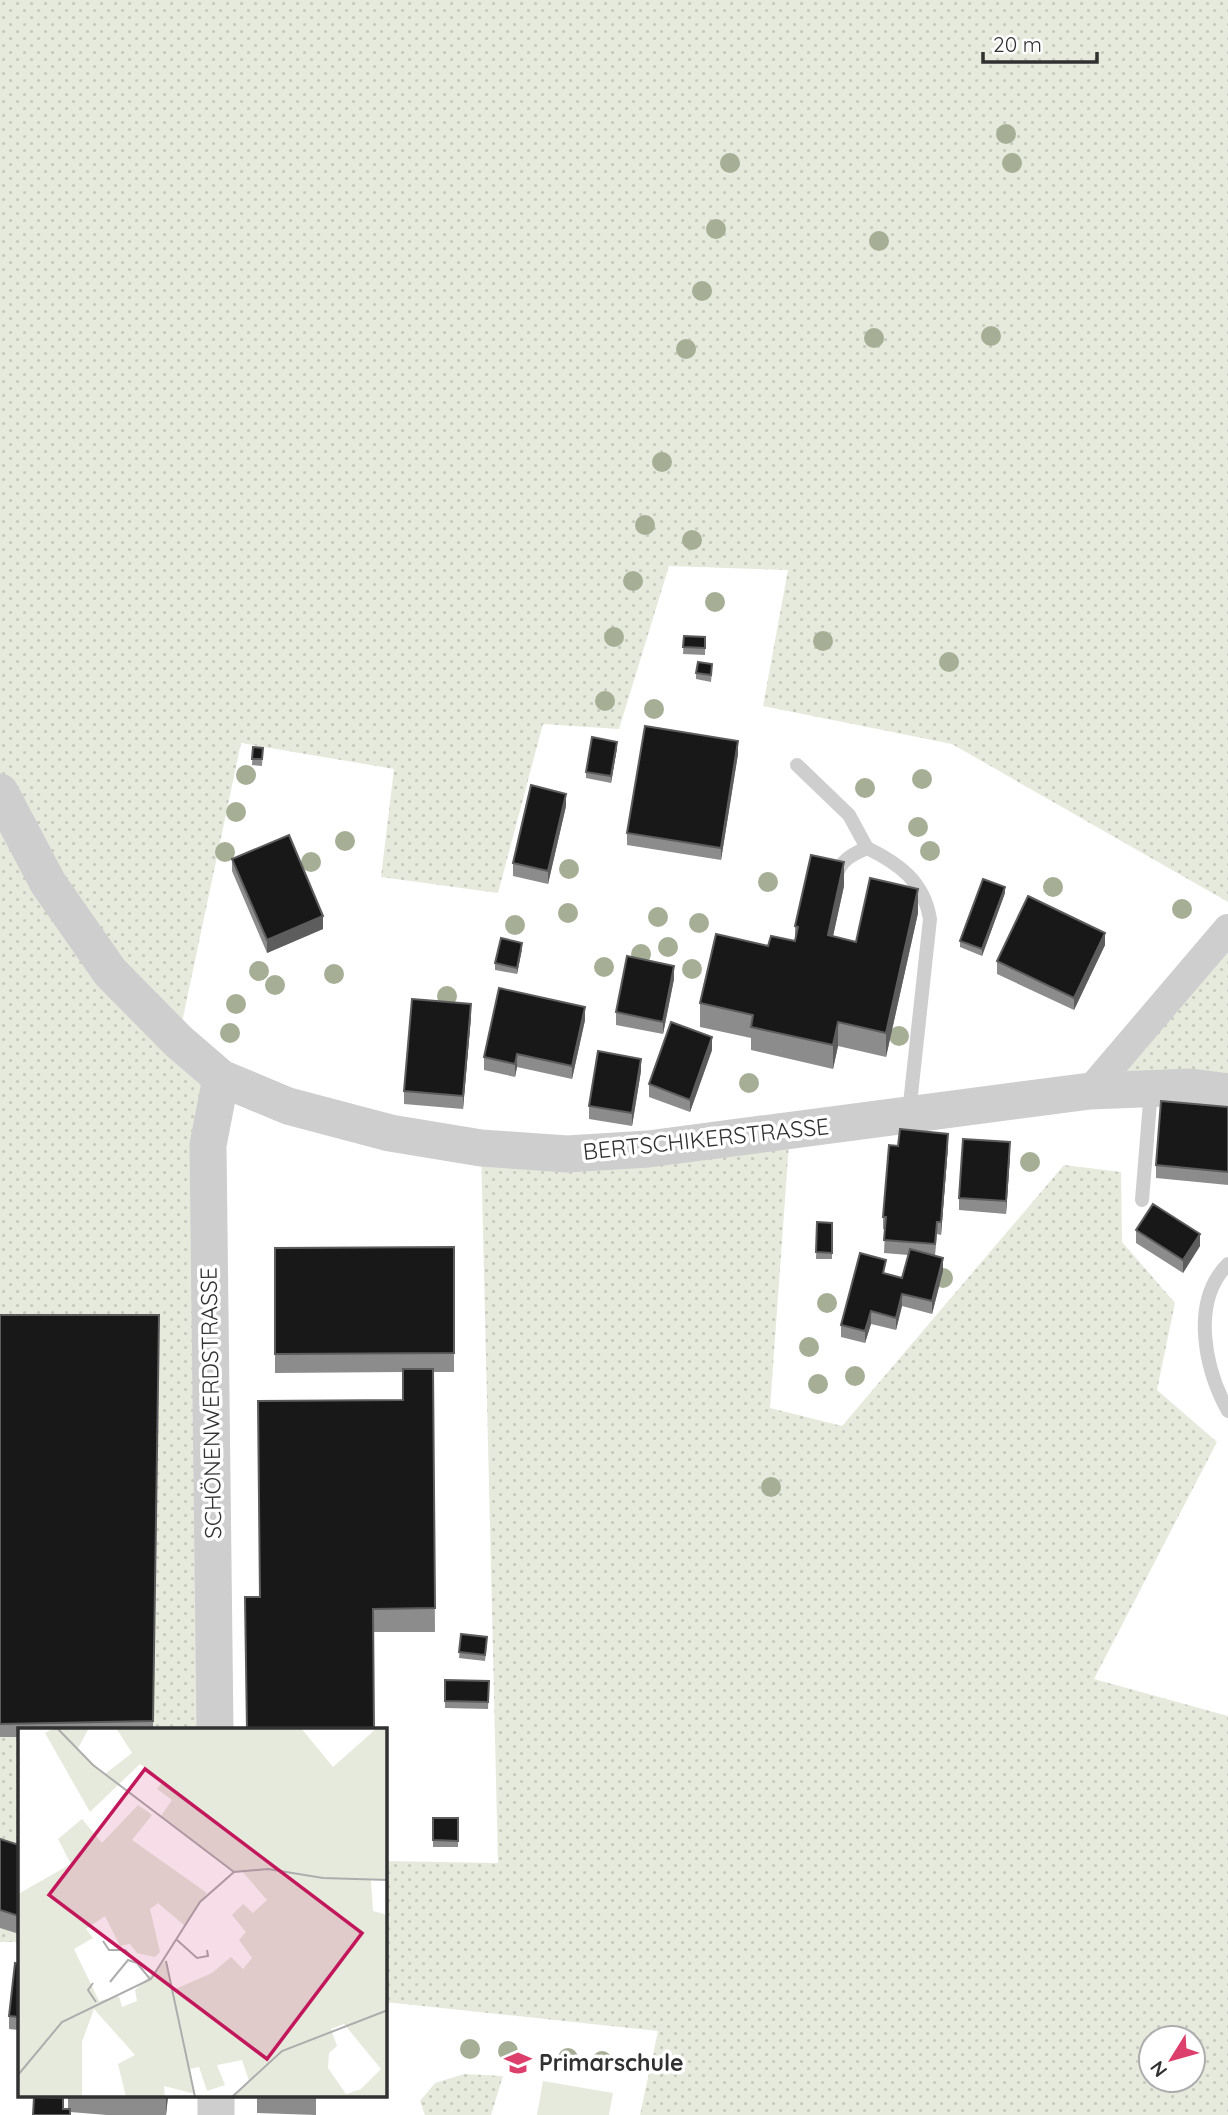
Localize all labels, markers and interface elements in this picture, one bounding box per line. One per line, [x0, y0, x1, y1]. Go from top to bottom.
scale bar [983, 21, 1097, 65]
text: 20 m [993, 31, 1042, 57]
street label: BERTSCHIKERSTRASSE [581, 1111, 830, 1166]
street label: SCHÖNENWERDSTRASSE [194, 1267, 227, 1539]
inset map [18, 1728, 387, 2098]
north arrow [1137, 2024, 1207, 2094]
school or university icon: Primarschule [503, 2048, 533, 2078]
place label: Primarschule [539, 2048, 684, 2077]
text: N [1145, 2056, 1172, 2082]

